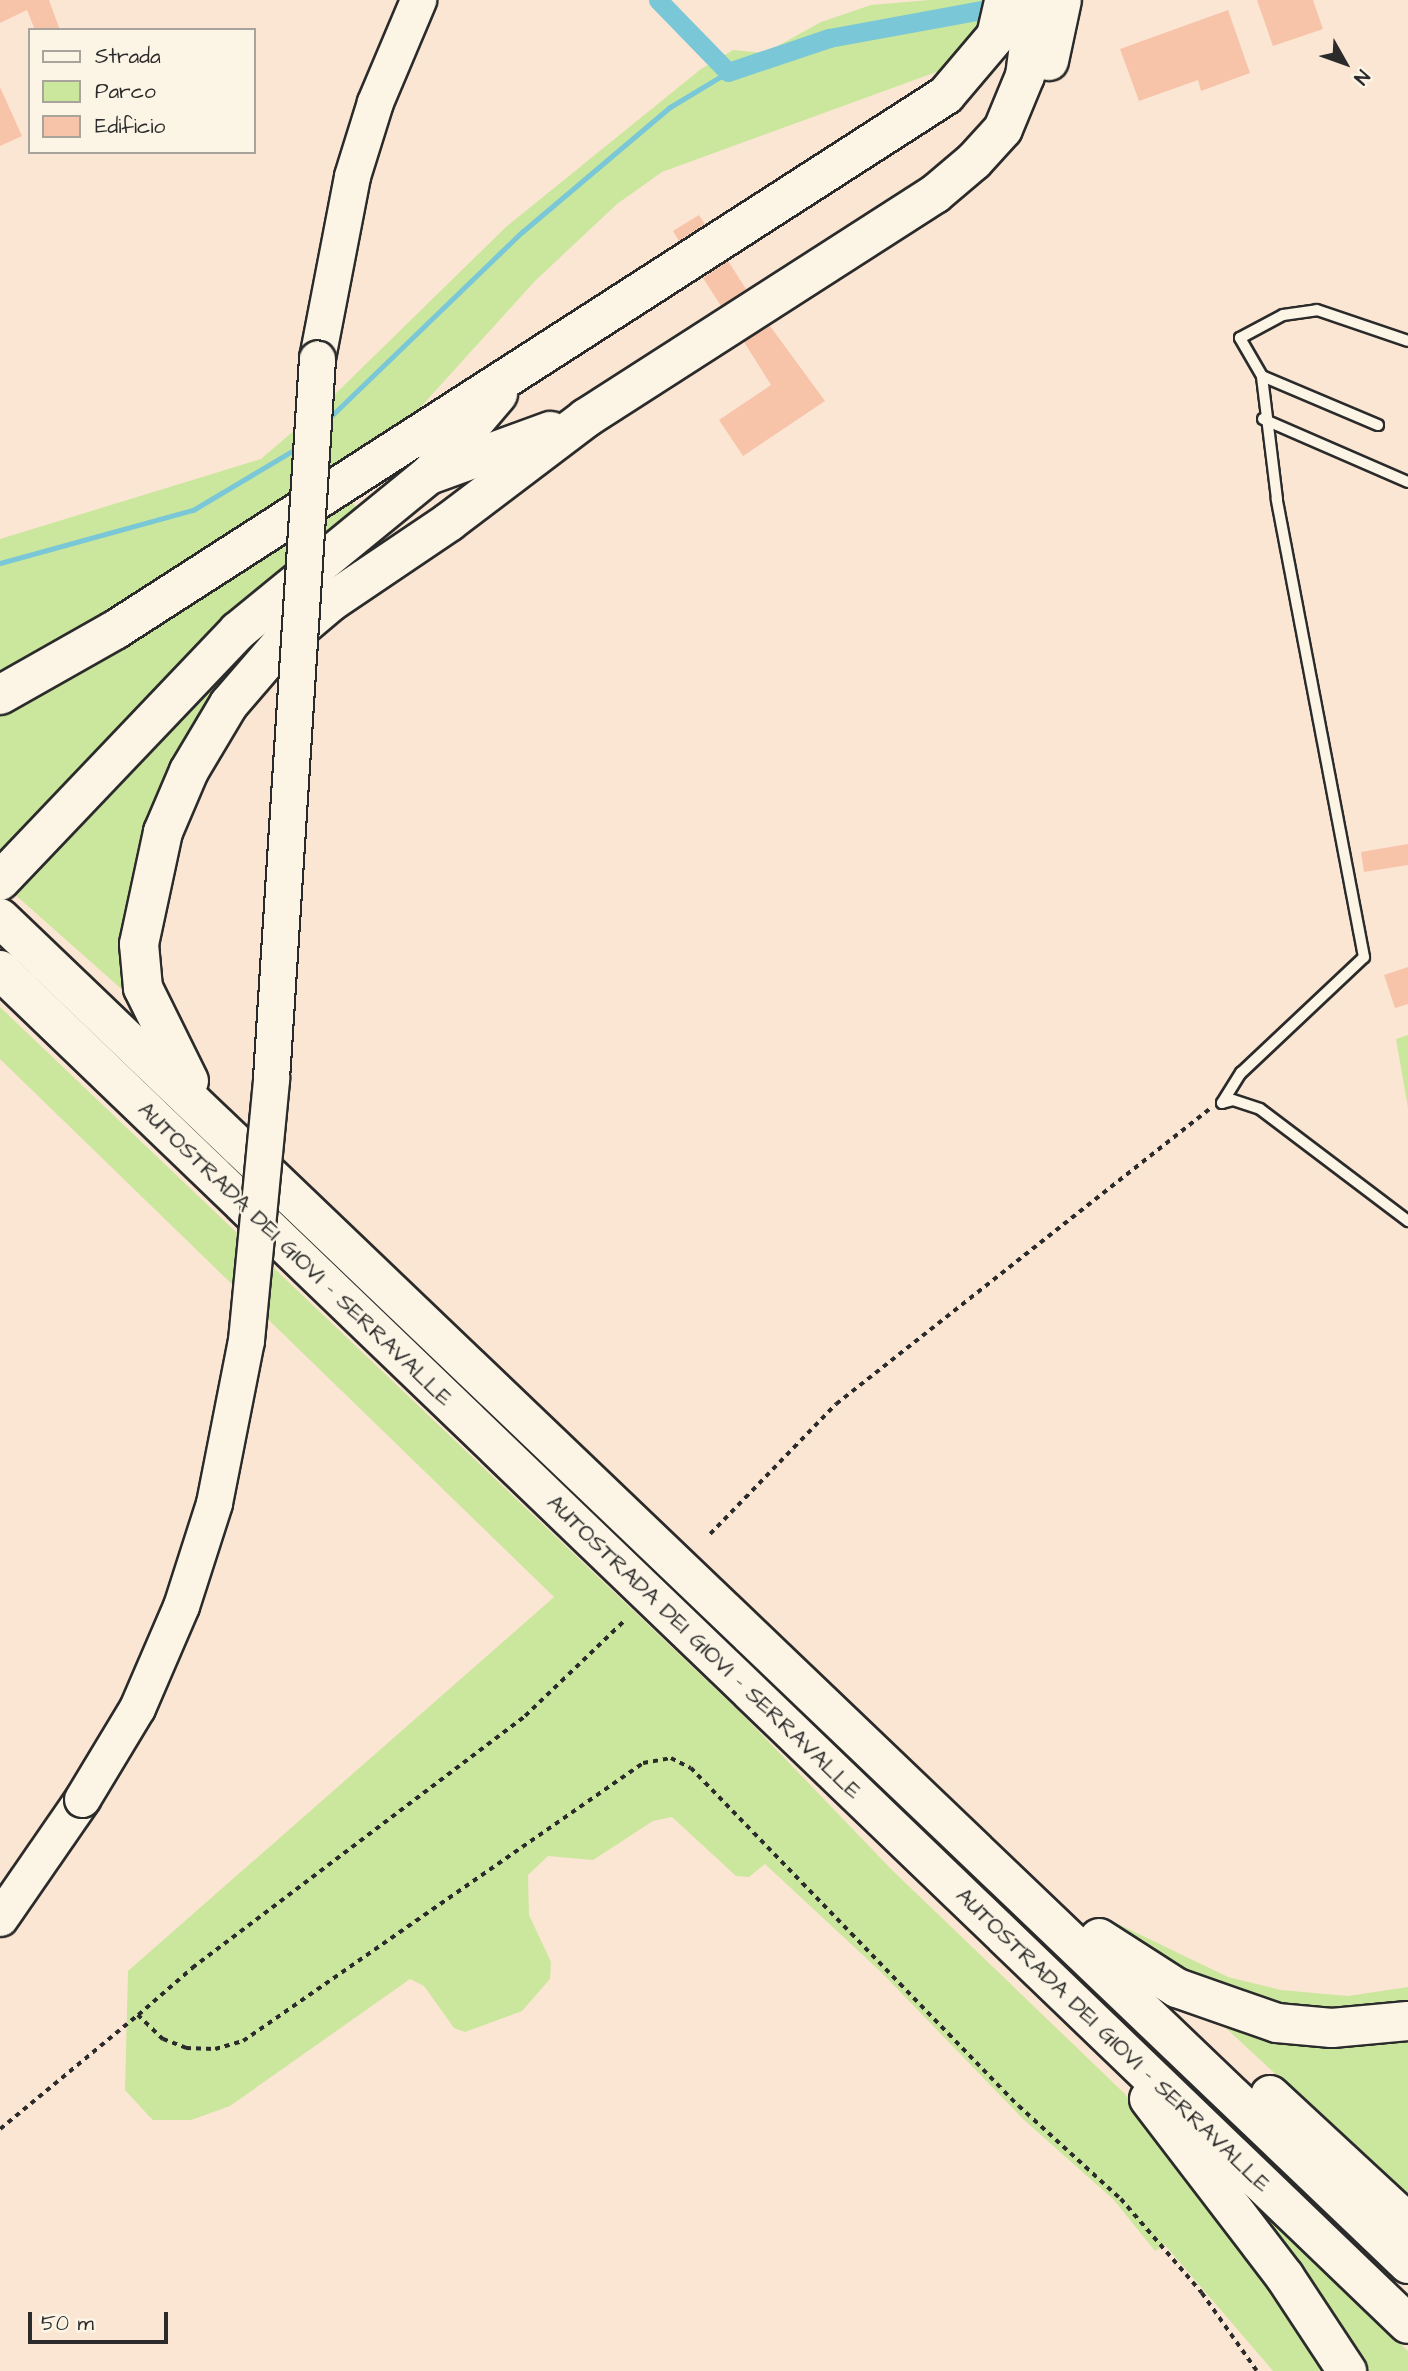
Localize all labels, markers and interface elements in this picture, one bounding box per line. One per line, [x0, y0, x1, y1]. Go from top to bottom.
legend [28, 28, 256, 154]
north arrow [1310, 28, 1380, 98]
text: Strada [95, 42, 161, 71]
text: N [1347, 64, 1376, 90]
text: Parco [95, 77, 156, 106]
text: Edificio [95, 112, 165, 141]
street label: AUTOSTRADA DEI GIOVI - SERRAVALLE [132, 1096, 458, 1412]
street label: AUTOSTRADA DEI GIOVI - SERRAVALLE [541, 1489, 867, 1805]
street label: AUTOSTRADA DEI GIOVI - SERRAVALLE [950, 1882, 1276, 2198]
scale bar [32, 2298, 172, 2342]
text: 50 m [41, 2309, 94, 2338]

